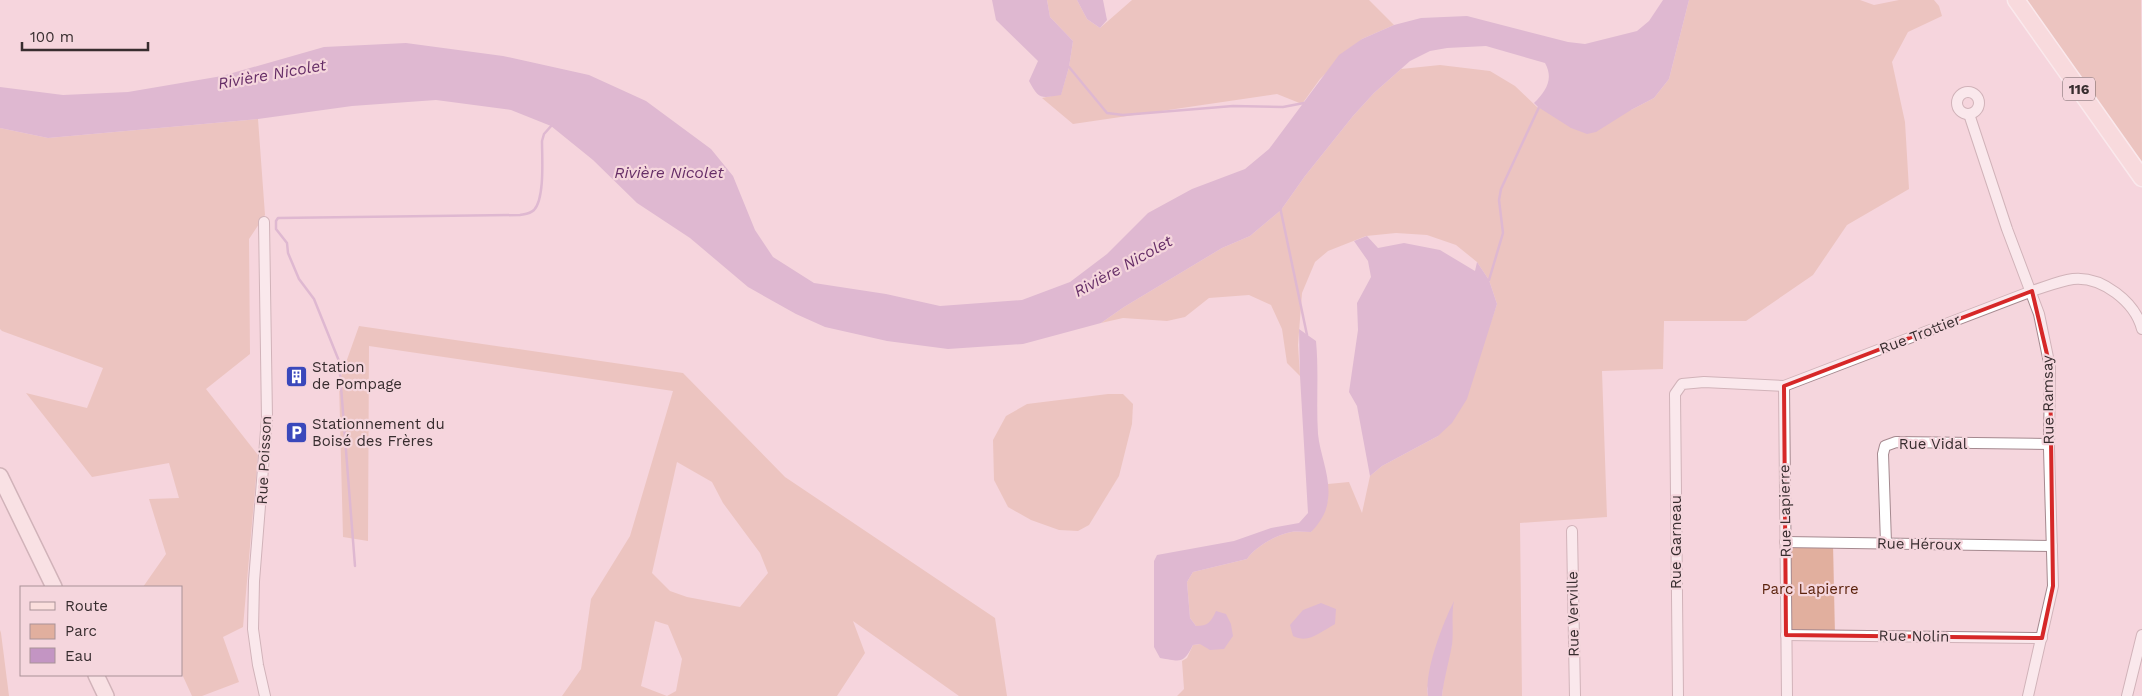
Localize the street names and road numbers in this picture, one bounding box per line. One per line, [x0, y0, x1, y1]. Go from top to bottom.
road number: 116 [2063, 78, 2095, 100]
street label: Rue Trottier [1877, 310, 1963, 358]
street label: Rue Ramsay [2038, 355, 2058, 445]
street label: Rue Poisson [253, 415, 275, 505]
street label: Rue Vidal [1899, 435, 1968, 453]
street label: Rue Lapierre [1775, 464, 1795, 558]
street label: Rue Garneau [1667, 495, 1685, 589]
street label: Rue Héroux [1877, 534, 1961, 554]
street label: Rue Verville [1563, 571, 1583, 657]
street label: Rue Nolin [1879, 626, 1949, 646]

